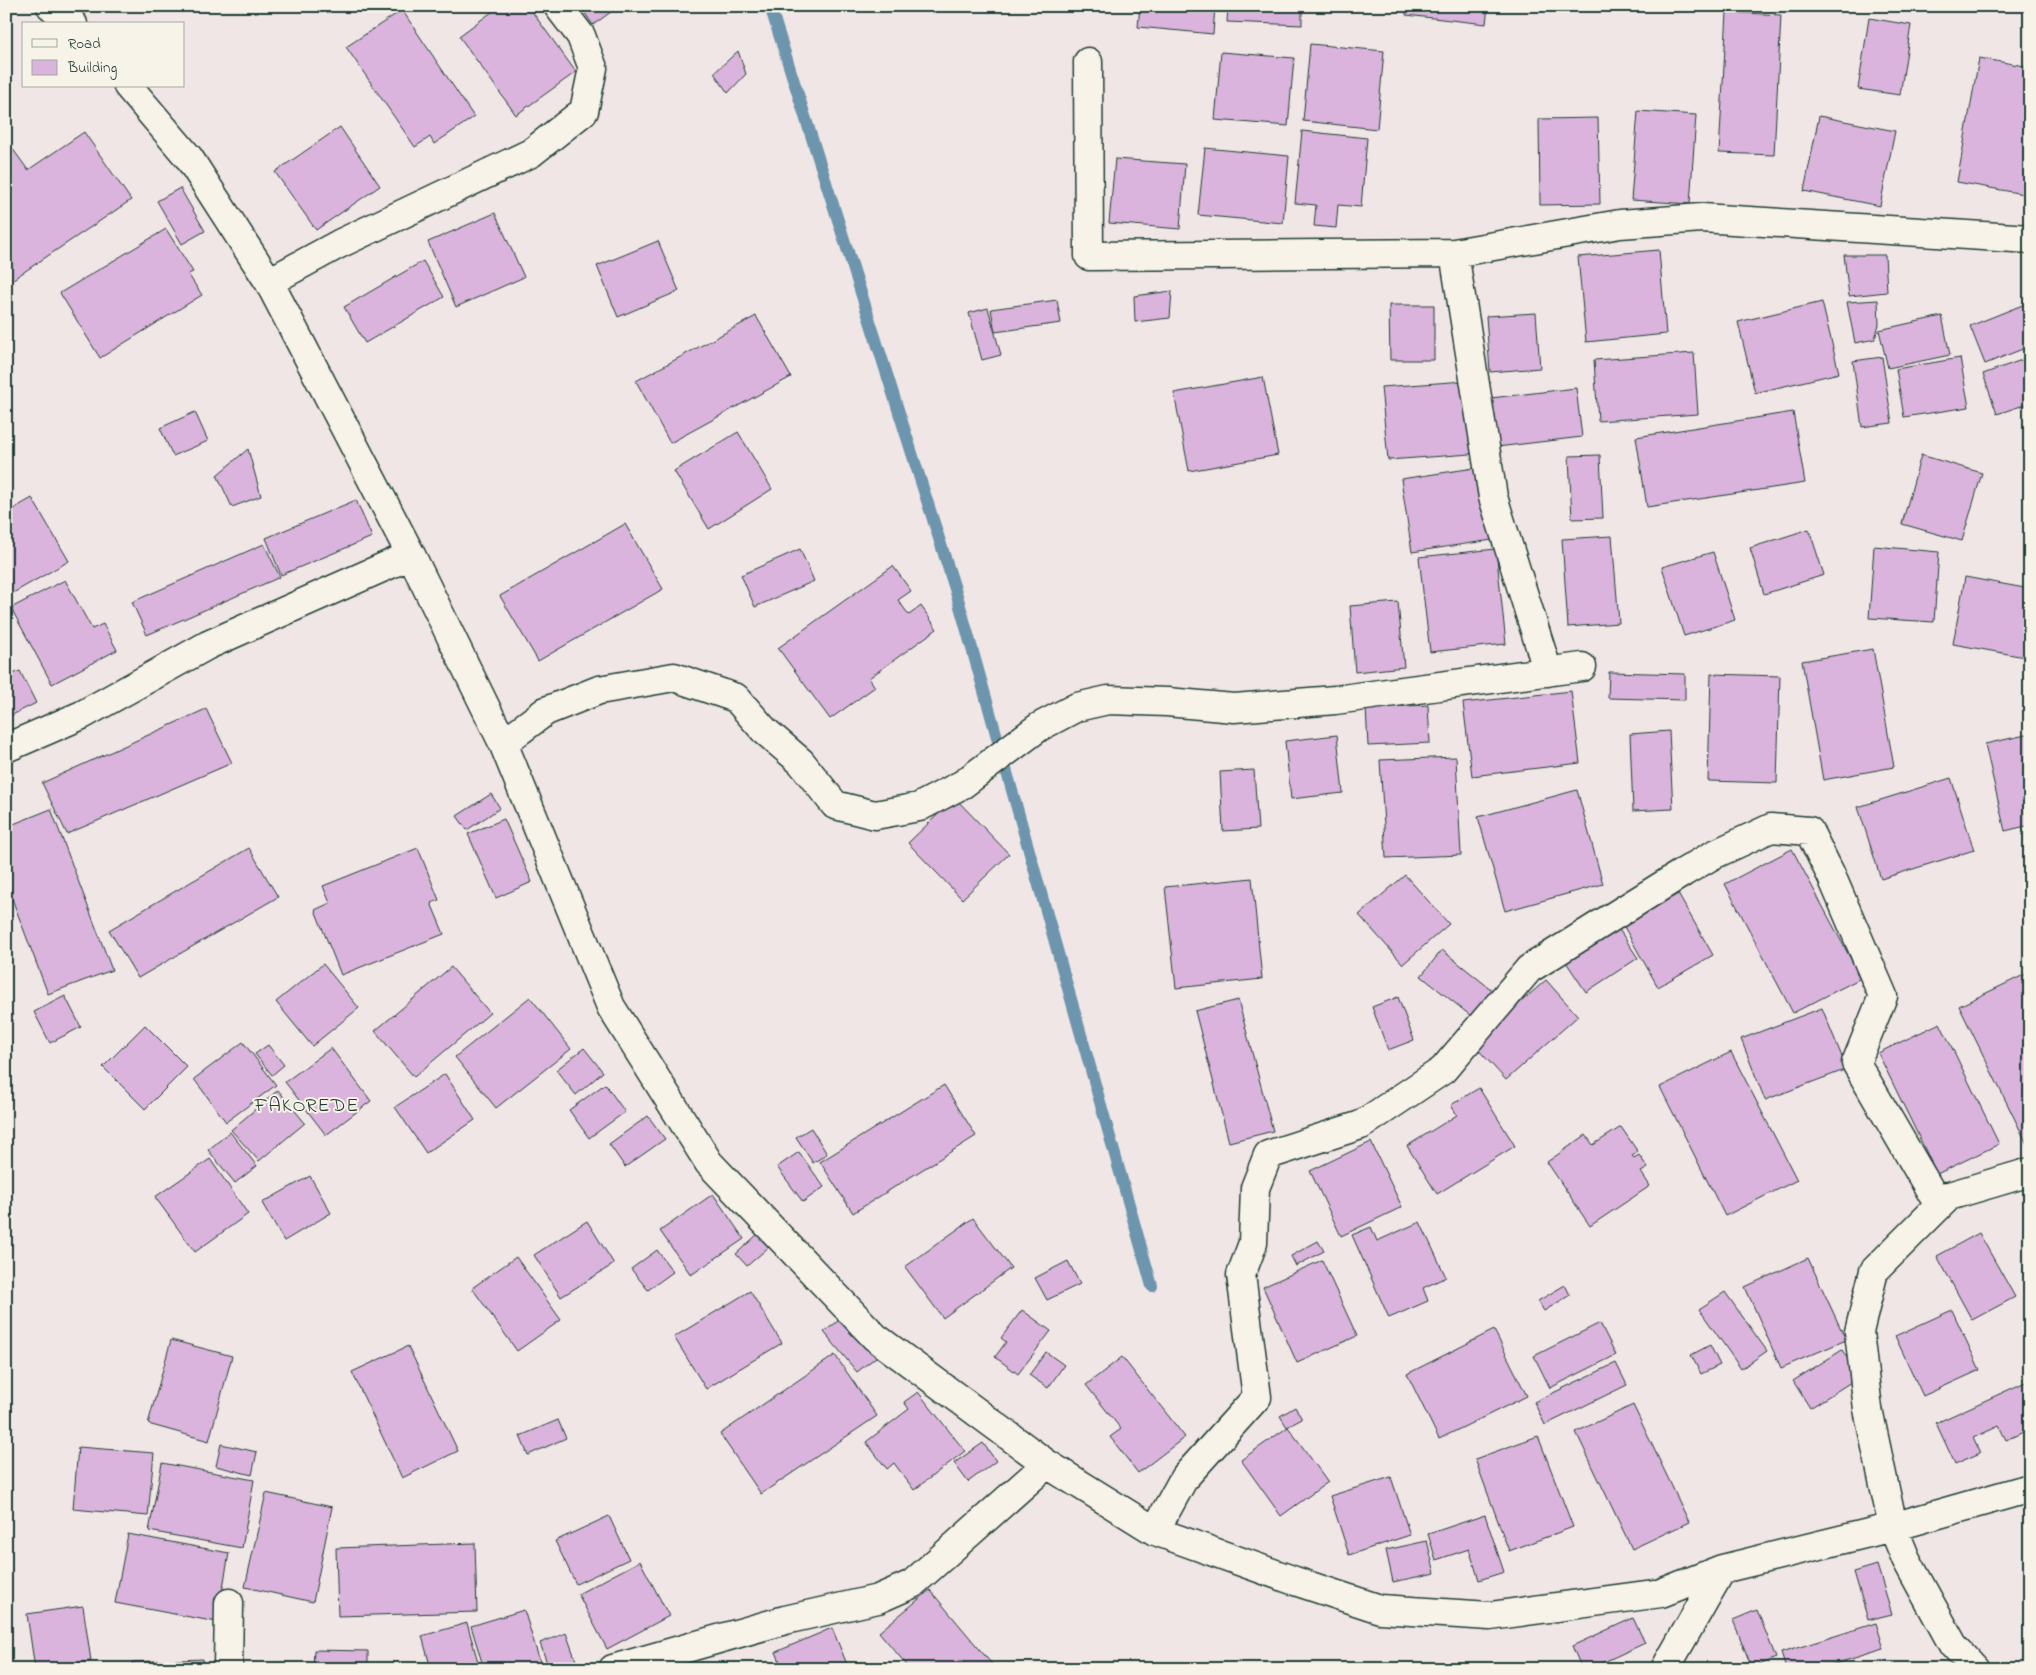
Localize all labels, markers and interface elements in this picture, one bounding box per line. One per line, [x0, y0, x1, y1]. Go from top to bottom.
legend [22, 22, 185, 88]
text: Road [68, 33, 101, 55]
text: Building [67, 57, 117, 80]
district label: FAKOREDE [254, 1092, 359, 1121]

